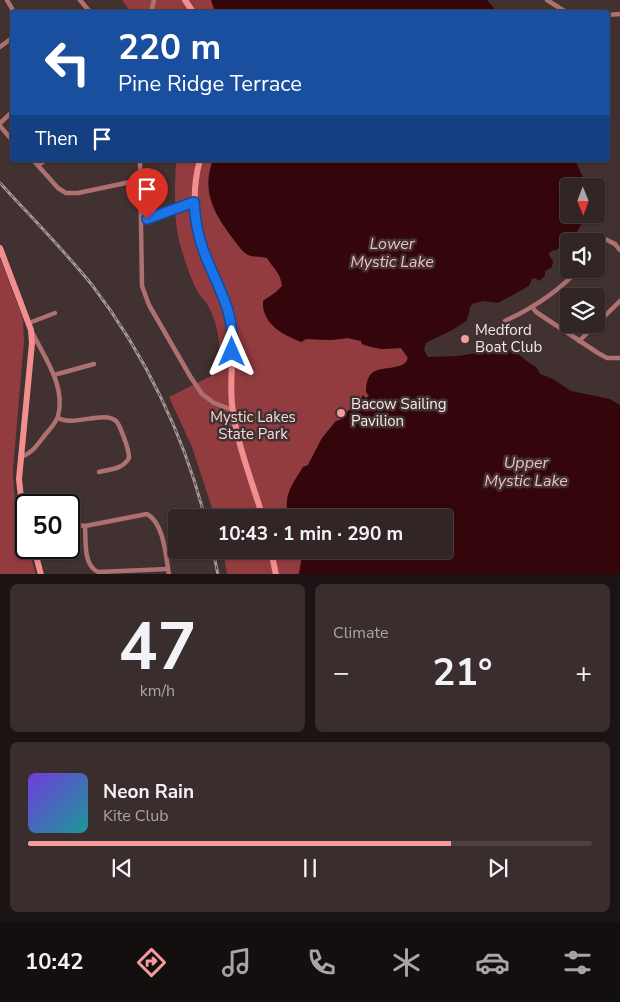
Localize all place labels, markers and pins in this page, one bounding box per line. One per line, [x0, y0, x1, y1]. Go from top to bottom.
pin [126, 168, 168, 219]
place label: Medford Boat Club [475, 320, 542, 357]
marker: Medford Boat Club [459, 333, 471, 345]
place label: Bacow Sailing Pavilion [351, 394, 446, 431]
marker: Bacow Sailing Pavilion [335, 407, 347, 419]

